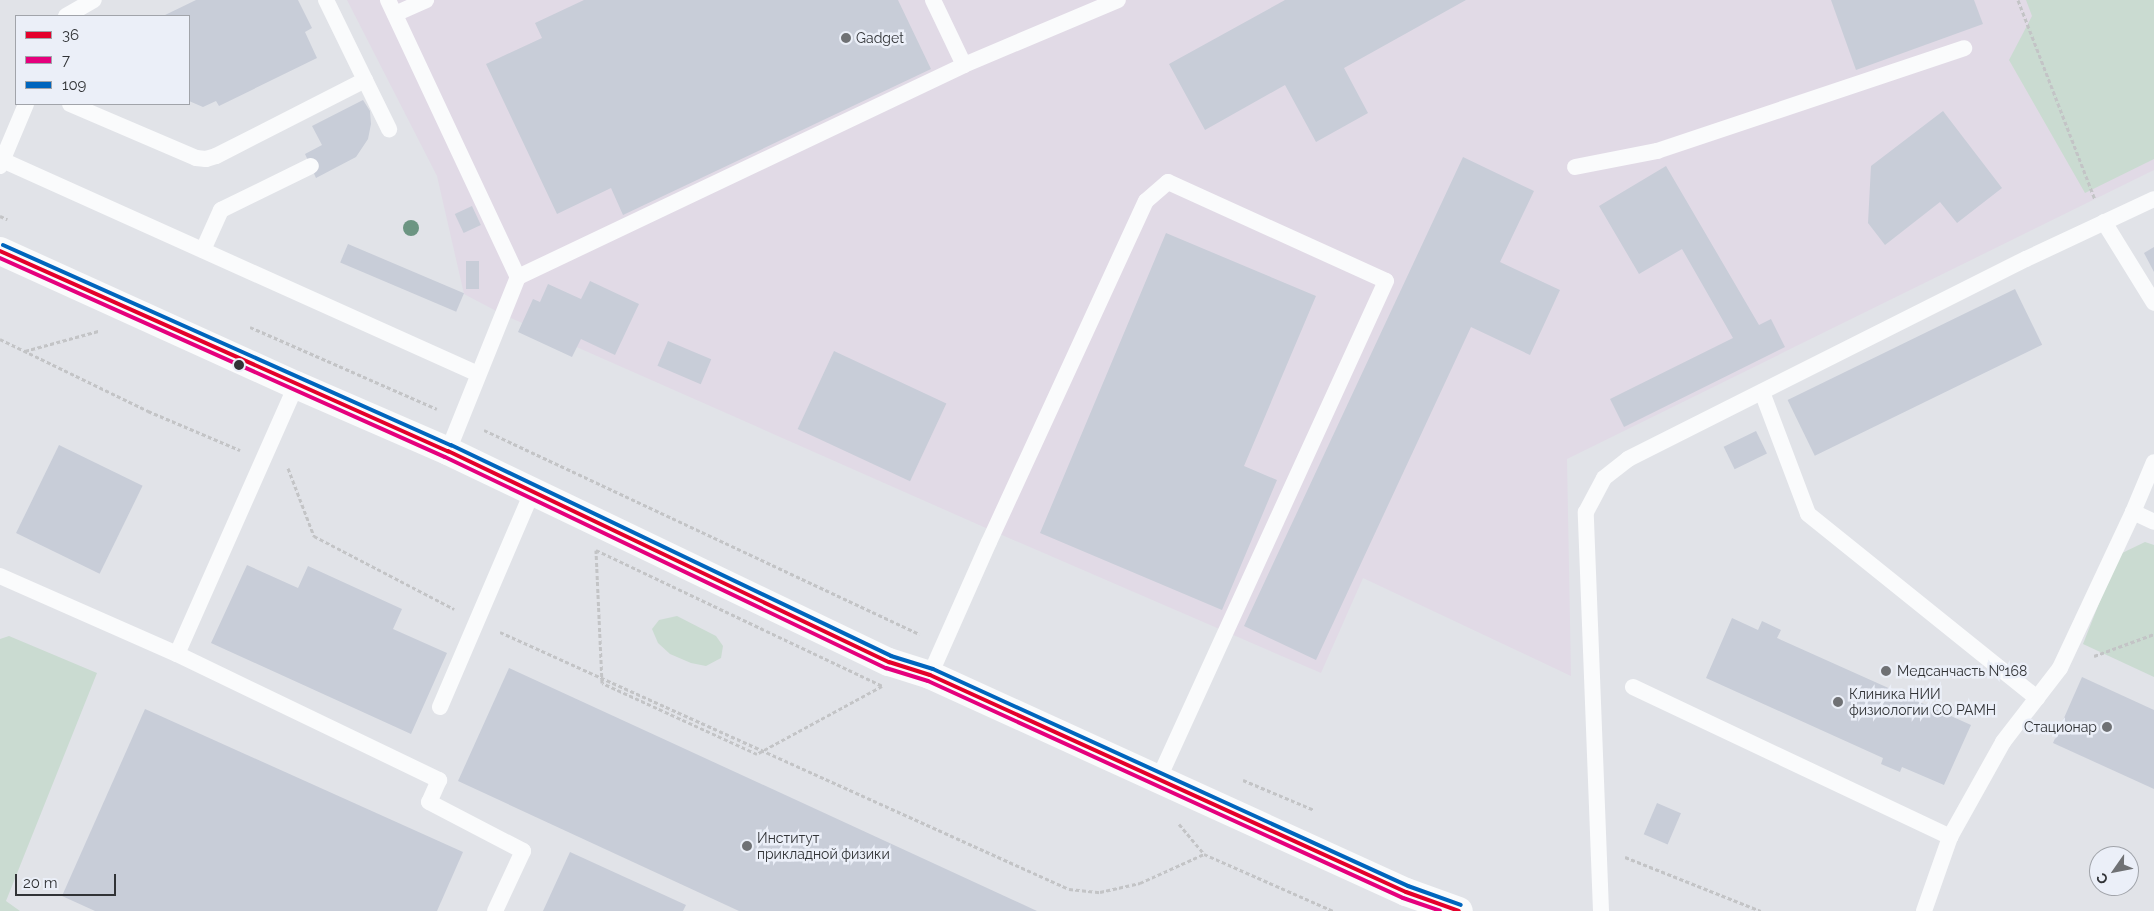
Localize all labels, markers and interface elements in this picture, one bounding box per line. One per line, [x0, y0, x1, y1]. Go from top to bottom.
legend [15, 15, 190, 105]
text: 36 [62, 26, 79, 44]
place label: Gadget [856, 30, 904, 46]
marker: Gadget [840, 32, 852, 44]
text: 7 [62, 51, 70, 69]
text: 109 [62, 76, 86, 94]
unlabelled marker [234, 360, 244, 370]
place label: Медсанчасть №168 [1897, 663, 2027, 679]
marker: Медсанчасть №168 [1879, 664, 1893, 678]
place label: Клиника НИИ физиологии СО РАМН [1849, 686, 1996, 719]
marker: Клиника НИИ физиологии СО РАМН [1831, 695, 1845, 709]
place label: Стационар [2024, 719, 2097, 735]
marker: Стационар [2101, 721, 2113, 733]
place label: Институт прикладной физики [757, 830, 890, 862]
marker: Институт прикладной физики [741, 840, 753, 852]
north arrow [2089, 846, 2139, 896]
scale bar [18, 864, 119, 896]
text: С [2093, 870, 2112, 887]
text: 20 m [23, 874, 58, 892]

